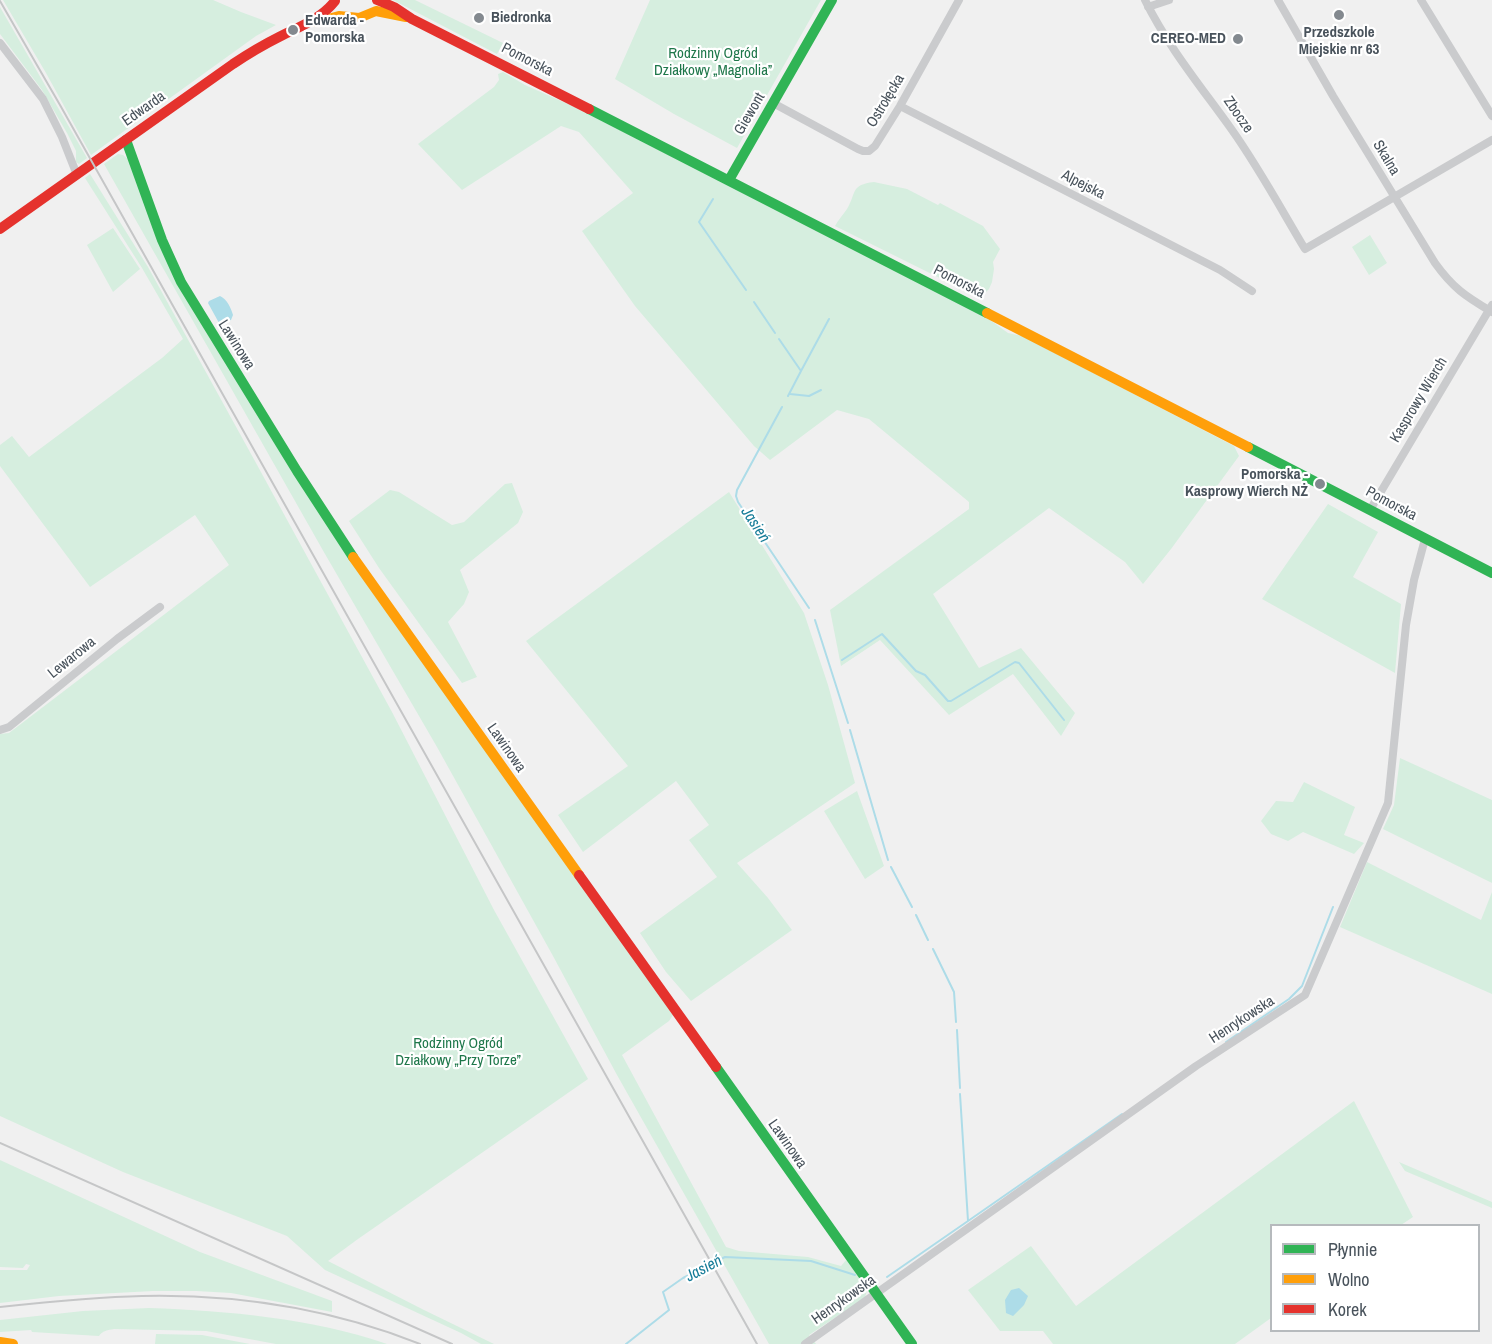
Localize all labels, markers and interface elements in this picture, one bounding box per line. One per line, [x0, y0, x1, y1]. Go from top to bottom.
marker: Przedszkole Miejskie nr 63 [1332, 8, 1346, 22]
place label: Biedronka [491, 9, 551, 27]
marker: Biedronka [472, 11, 486, 25]
place label: Edwarda - Pomorska [305, 12, 364, 47]
marker: Edwarda - Pomorska [286, 23, 300, 37]
place label: Przedszkole Miejskie nr 63 [1299, 24, 1379, 59]
place label: CEREO-MED [1151, 30, 1226, 48]
marker: CEREO-MED [1231, 32, 1245, 46]
street label: Pomorska [498, 39, 556, 81]
park label: Rodzinny Ogród Działkowy „Magnolia” [654, 45, 772, 80]
street label: Ostrołęcka [863, 71, 909, 131]
street label: Edwarda [119, 88, 169, 130]
street label: Giewont [731, 90, 769, 138]
street label: Zbocze [1219, 93, 1257, 137]
street label: Skalna [1369, 137, 1403, 179]
street label: Alpejska [1058, 166, 1108, 204]
street label: Pomorska [930, 261, 988, 303]
street label: Lawinowa [214, 317, 258, 373]
street label: Kasprowy Wierch [1386, 354, 1452, 446]
place label: Pomorska - Kasprowy Wierch NŻ [1185, 466, 1308, 501]
marker: Pomorska - Kasprowy Wierch NŻ [1313, 477, 1327, 491]
street label: Pomorska [1362, 483, 1420, 525]
water label: Jasień [736, 504, 774, 546]
street label: Lewarowa [45, 633, 99, 683]
street label: Lawinowa [483, 720, 529, 776]
street label: Henrykowska [1206, 992, 1278, 1048]
park label: Rodzinny Ogród Działkowy „Przy Torze” [395, 1035, 521, 1070]
street label: Lawinowa [764, 1116, 810, 1172]
legend [1270, 1224, 1480, 1332]
text: Płynnie [1328, 1237, 1377, 1262]
water label: Jasień [682, 1251, 726, 1287]
text: Wolno [1328, 1267, 1370, 1292]
street label: Henrykowska [809, 1271, 879, 1329]
text: Korek [1328, 1297, 1367, 1322]

